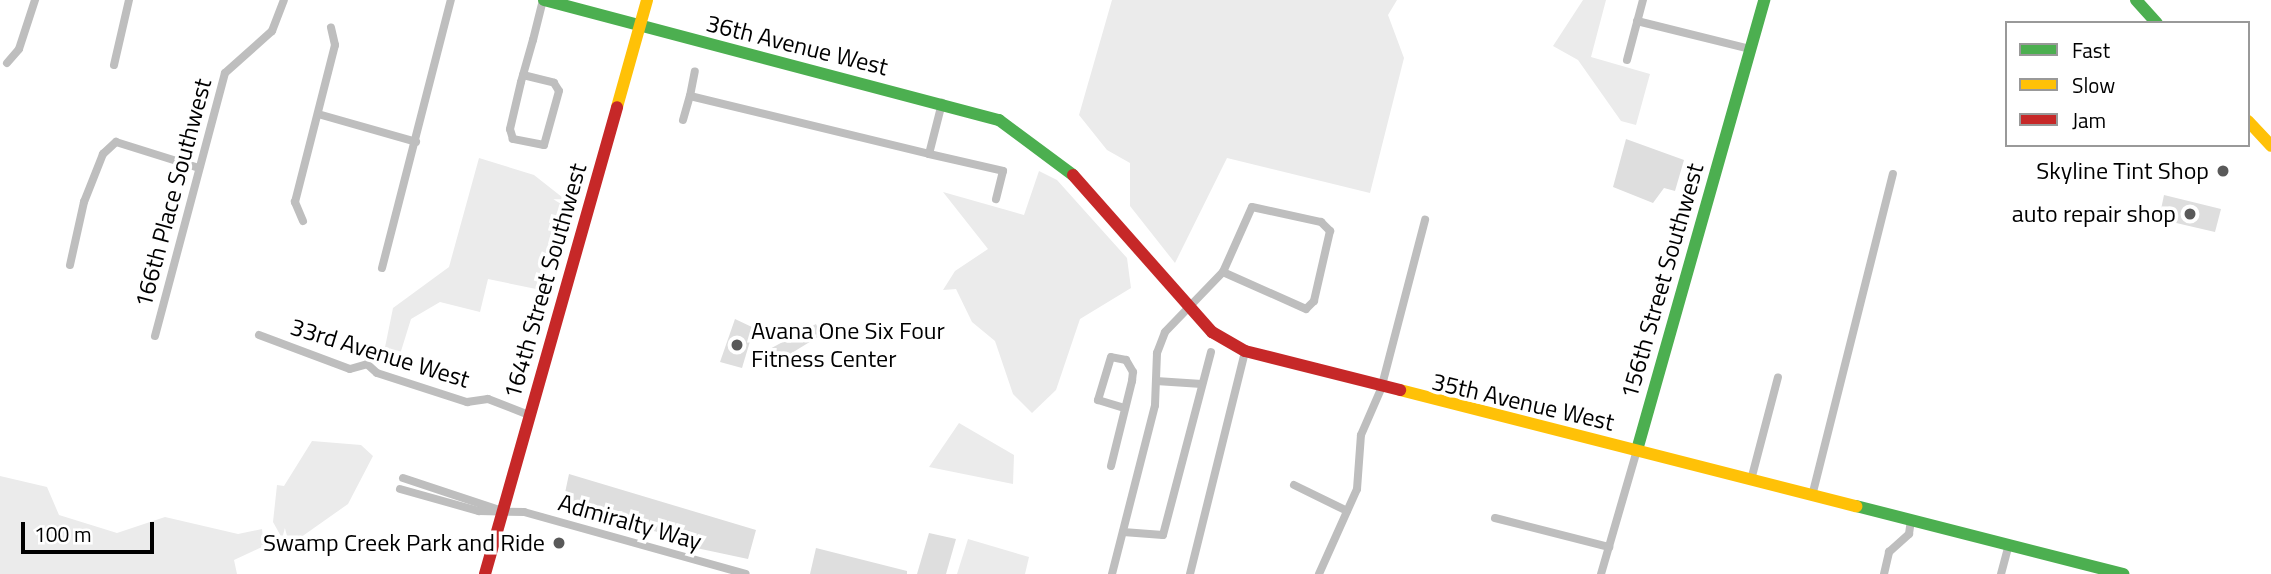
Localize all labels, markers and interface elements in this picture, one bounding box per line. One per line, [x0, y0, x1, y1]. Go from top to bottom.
street label: 36th Avenue West [703, 8, 891, 82]
legend [2005, 21, 2250, 147]
text: Fast [2072, 34, 2110, 66]
text: Slow [2072, 69, 2115, 101]
street label: 166th Place Southwest [129, 75, 217, 311]
text: Jam [2072, 104, 2106, 136]
place label: Skyline Tint Shop [2036, 157, 2209, 185]
street label: 164th Street Southwest [498, 160, 592, 402]
street label: 156th Street Southwest [1615, 160, 1709, 402]
marker: Skyline Tint Shop [2215, 163, 2231, 179]
place label: auto repair shop [2012, 200, 2176, 228]
marker: auto repair shop [2182, 206, 2198, 222]
street label: 33rd Avenue West [287, 312, 473, 394]
place label: Avana One Six Four Fitness Center [751, 317, 945, 373]
marker: Avana One Six Four Fitness Center [729, 337, 745, 353]
street label: 35th Avenue West [1429, 367, 1617, 437]
street label: Admiralty Way [555, 488, 705, 556]
scale bar [24, 508, 158, 552]
text: 100 m [34, 518, 91, 550]
place label: Swamp Creek Park and Ride [263, 529, 545, 557]
marker: Swamp Creek Park and Ride [551, 535, 567, 551]

